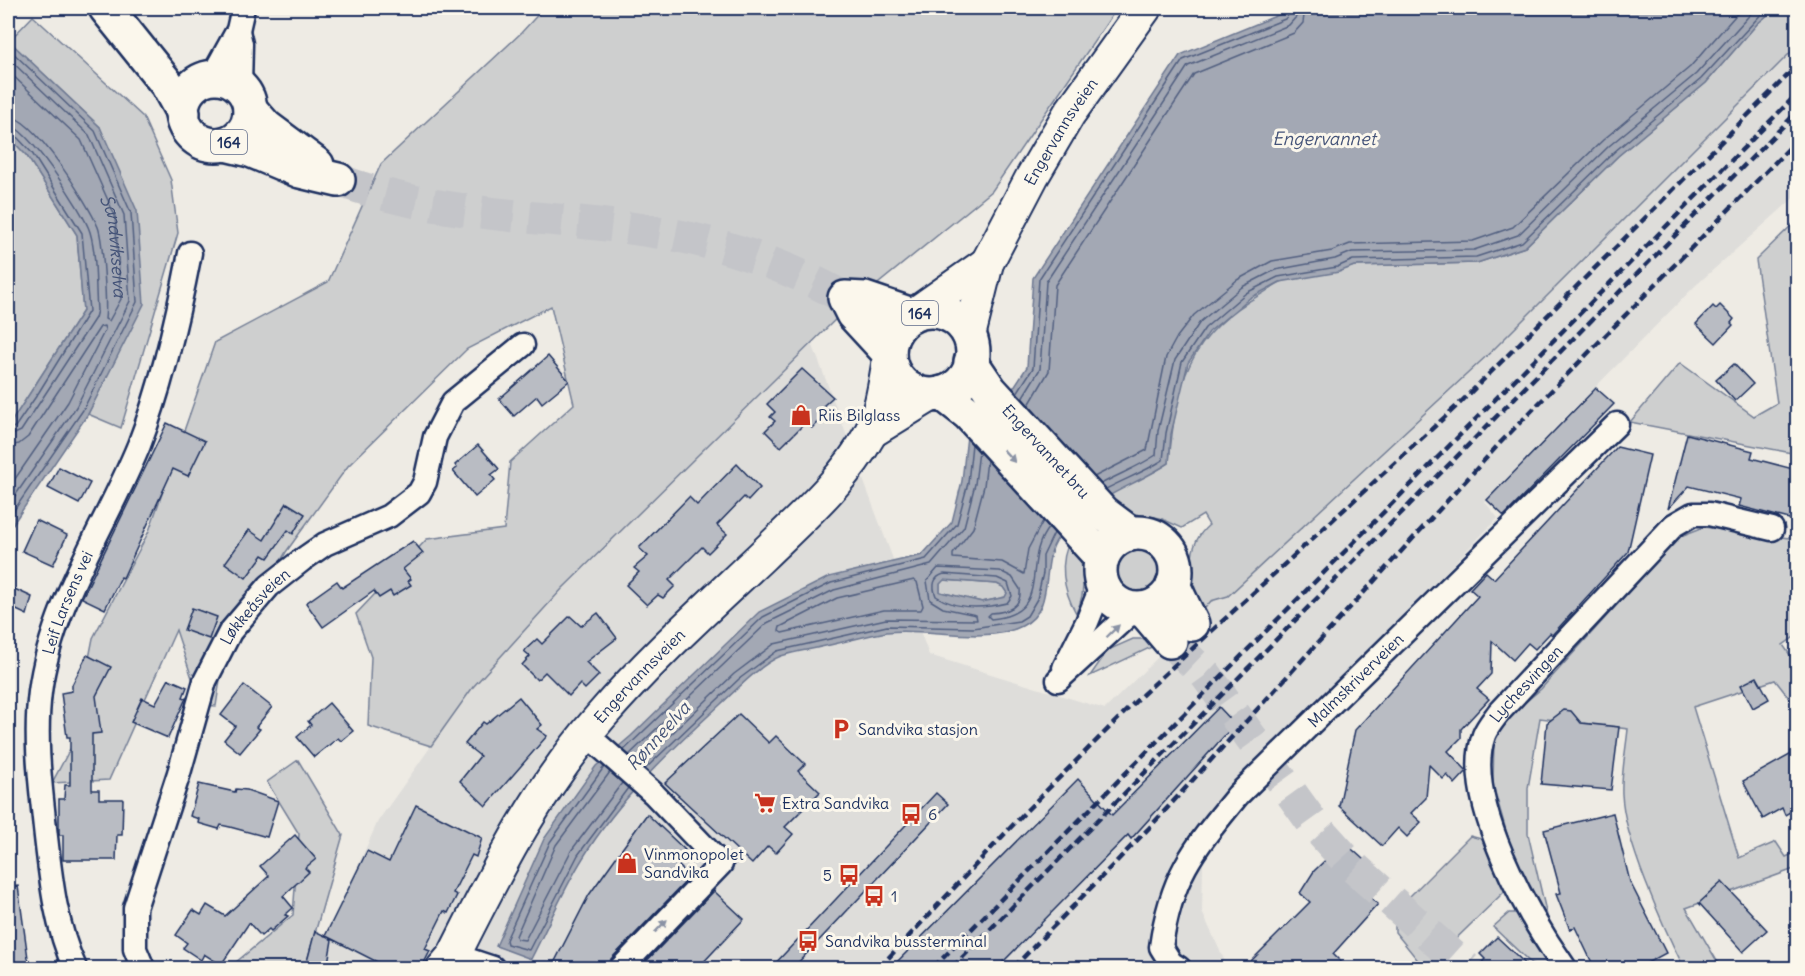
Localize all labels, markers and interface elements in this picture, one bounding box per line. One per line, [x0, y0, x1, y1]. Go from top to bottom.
street label: Engervannsveien [1020, 74, 1102, 189]
water label: Engervannet [1272, 127, 1378, 150]
road number: 164 [211, 130, 247, 154]
water label: Sandvikselva [95, 190, 132, 300]
road number: 164 [902, 301, 938, 325]
street label: Engervannet bru [998, 400, 1094, 502]
shop icon: Riis Bilglass [789, 403, 813, 427]
place label: Riis Bilglass [818, 405, 900, 425]
one-way arrow [1001, 449, 1015, 463]
street label: Leif Larsens vei [38, 548, 97, 657]
street label: Løkkeåsveien [215, 563, 294, 648]
street label: Engervannsveien [589, 624, 689, 727]
one-way arrow [1105, 624, 1120, 638]
street label: Malmskriverveien [1303, 629, 1407, 731]
street label: Lychesvingen [1485, 641, 1567, 726]
water label: Rønneelva [621, 696, 696, 775]
parking icon: Sandvika stasjon [829, 717, 853, 741]
place label: Sandvika stasjon [858, 719, 978, 739]
supermarket icon: Extra Sandvika [753, 791, 777, 815]
place label: Extra Sandvika [782, 793, 889, 813]
bus stop icon: 6 [899, 802, 923, 826]
place label: 6 [928, 804, 937, 824]
place label: Vinmonopolet Sandvika [644, 844, 744, 882]
shop icon: Vinmonopolet Sandvika [615, 851, 639, 875]
bus stop icon: 5 [837, 863, 861, 887]
place label: 5 [823, 865, 832, 885]
bus stop icon: 1 [862, 884, 886, 908]
place label: 1 [891, 886, 897, 906]
one-way arrow [654, 920, 668, 934]
bus stop icon: Sandvika bussterminal [796, 929, 820, 953]
place label: Sandvika bussterminal [825, 931, 987, 951]

